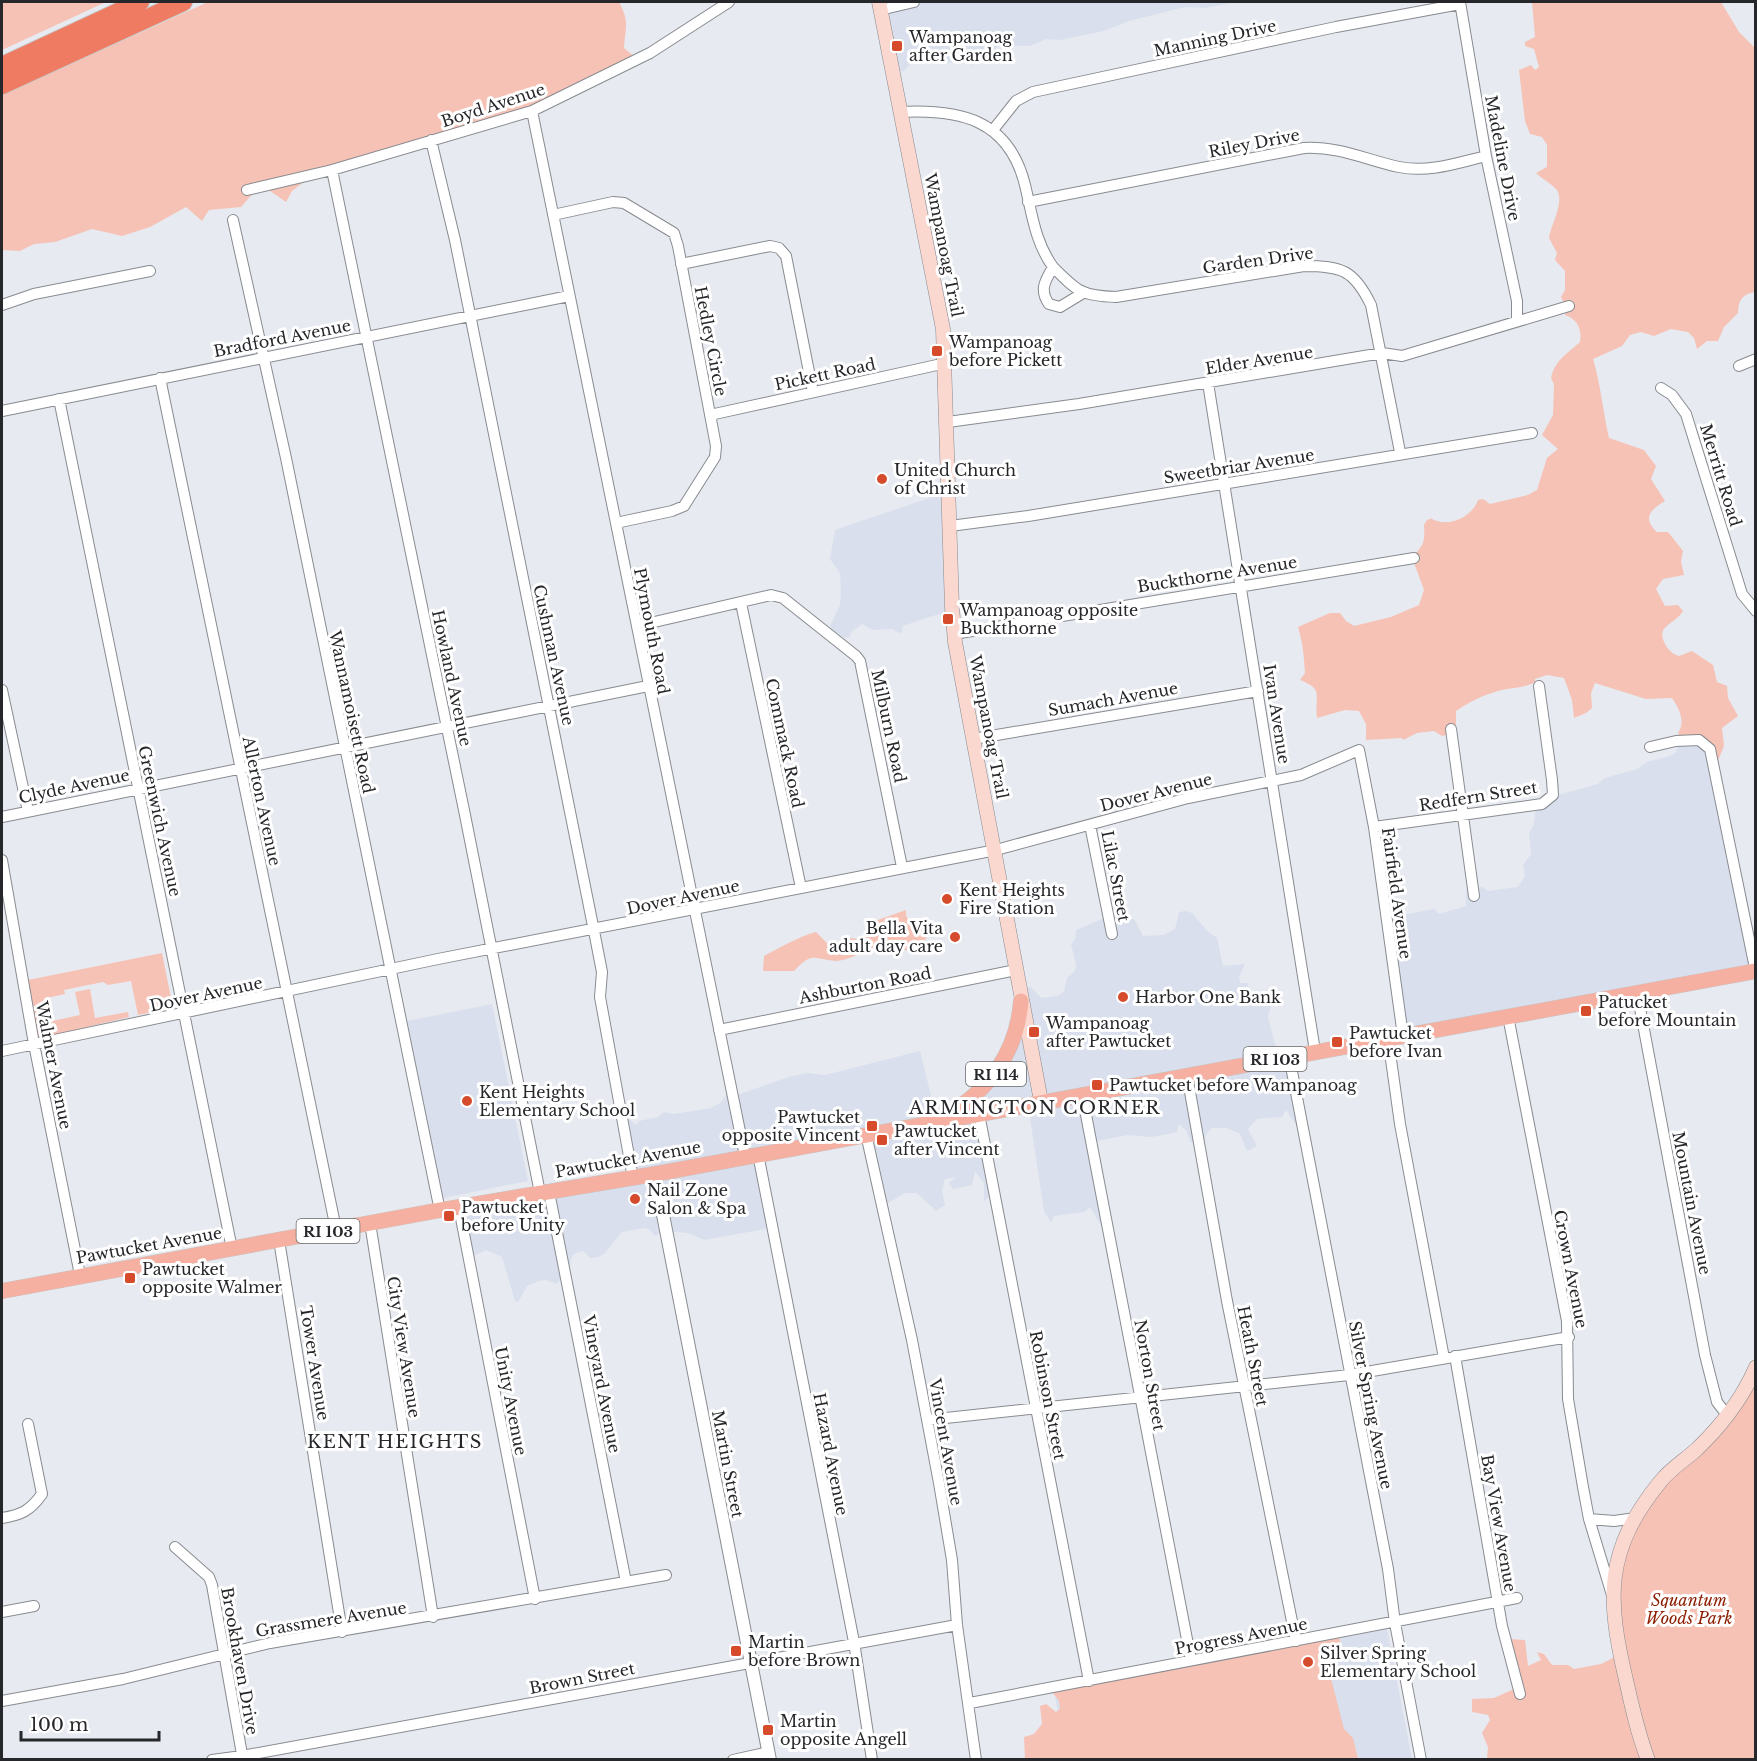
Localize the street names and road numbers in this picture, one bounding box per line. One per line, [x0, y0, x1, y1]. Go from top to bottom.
street label: Manning Drive [1152, 15, 1278, 61]
street label: Boyd Avenue [439, 79, 547, 131]
street label: Madeline Drive [1481, 94, 1525, 222]
street label: Riley Drive [1207, 124, 1301, 162]
street label: Wampanoag Trail [920, 171, 968, 319]
street label: Garden Drive [1201, 242, 1315, 278]
street label: Hedley Circle [691, 284, 731, 398]
street label: Bradford Avenue [212, 315, 352, 361]
street label: Elder Avenue [1204, 342, 1314, 378]
street label: Pickett Road [773, 354, 878, 394]
street label: Merritt Road [1696, 421, 1746, 529]
street label: Sweetbriar Avenue [1162, 444, 1316, 488]
street label: Buckthorne Avenue [1136, 551, 1298, 597]
street label: Plymouth Road [630, 566, 674, 696]
street label: Cushman Avenue [529, 583, 579, 727]
street label: Howland Avenue [428, 608, 476, 748]
street label: Wannamoisett Road [325, 628, 379, 795]
street label: Wampanoag Trail [965, 653, 1013, 801]
street label: Ivan Avenue [1259, 663, 1295, 765]
street label: Milburn Road [867, 668, 911, 785]
street label: Commack Road [762, 676, 809, 810]
street label: Sumach Avenue [1046, 678, 1180, 720]
street label: Allerton Avenue [238, 733, 286, 868]
street label: Greenwich Avenue [134, 744, 186, 898]
street label: Clyde Avenue [17, 765, 131, 807]
street label: Dover Avenue [1098, 768, 1214, 816]
street label: Redfern Street [1417, 777, 1539, 815]
street label: Fairfield Avenue [1378, 826, 1416, 960]
street label: Lilac Street [1097, 829, 1135, 923]
street label: Dover Avenue [625, 875, 741, 919]
street label: Ashburton Road [796, 962, 933, 1008]
street label: Dover Avenue [148, 972, 264, 1016]
street label: Walmer Avenue [32, 998, 76, 1131]
road number: RI 103 [1244, 1047, 1306, 1071]
road number: RI 114 [966, 1062, 1026, 1086]
street label: Mountain Avenue [1668, 1130, 1716, 1276]
street label: Pawtucket Avenue [554, 1136, 702, 1182]
street label: Crown Avenue [1550, 1208, 1592, 1330]
road number: RI 103 [296, 1219, 360, 1243]
street label: Pawtucket Avenue [75, 1222, 223, 1268]
street label: City View Avenue [383, 1275, 425, 1419]
street label: Tower Avenue [296, 1304, 334, 1422]
street label: Heath Street [1233, 1304, 1273, 1408]
street label: Vineyard Avenue [579, 1312, 625, 1455]
street label: Norton Street [1130, 1318, 1170, 1432]
street label: Silver Spring Avenue [1345, 1319, 1397, 1491]
street label: Robinson Street [1026, 1329, 1070, 1461]
street label: Unity Avenue [491, 1345, 531, 1457]
street label: Vincent Avenue [925, 1376, 967, 1507]
street label: Hazard Avenue [809, 1391, 853, 1517]
street label: Martin Street [708, 1409, 748, 1519]
street label: Bay View Avenue [1477, 1453, 1521, 1593]
street label: Brookhaven Drive [217, 1585, 263, 1737]
street label: Grassmere Avenue [254, 1597, 408, 1641]
street label: Progress Avenue [1173, 1613, 1309, 1659]
street label: Brown Street [527, 1658, 637, 1698]

